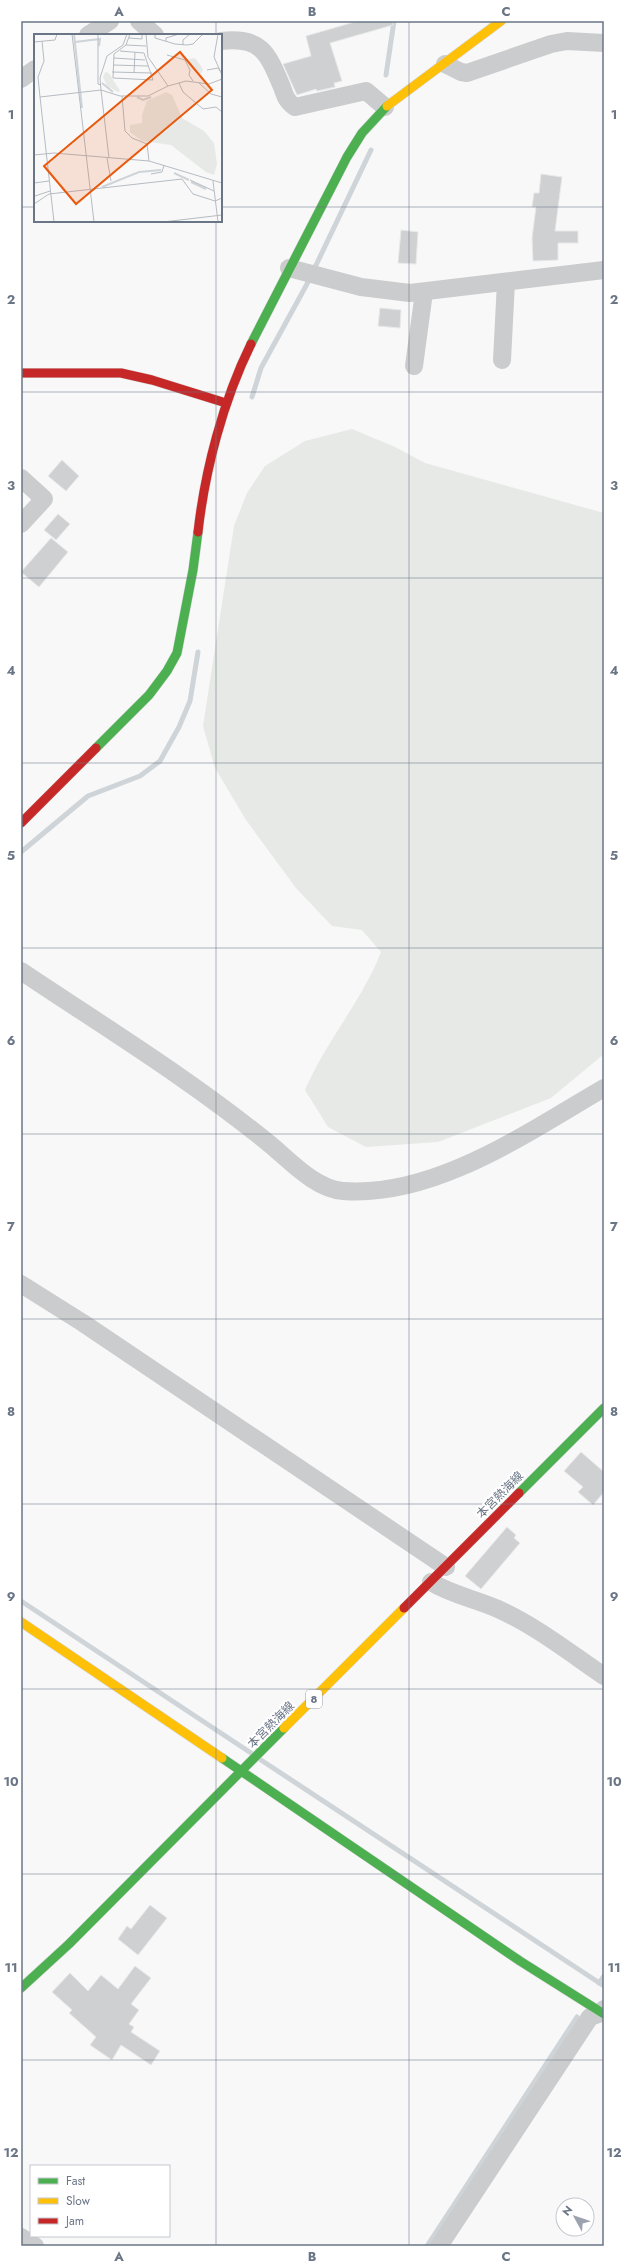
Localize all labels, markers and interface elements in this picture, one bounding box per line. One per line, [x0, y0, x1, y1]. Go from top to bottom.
text: A [113, 2, 124, 21]
text: B [308, 2, 317, 21]
text: C [501, 2, 511, 21]
inset map [34, 34, 222, 222]
text: 1 [8, 105, 14, 124]
text: 1 [611, 105, 617, 124]
text: 2 [7, 290, 15, 309]
text: 2 [610, 290, 618, 309]
text: 3 [7, 476, 15, 495]
text: 3 [610, 476, 618, 495]
text: 4 [6, 661, 16, 680]
text: 4 [609, 661, 619, 680]
text: 5 [7, 846, 15, 865]
text: 5 [610, 846, 618, 865]
text: 6 [7, 1031, 16, 1050]
text: 6 [610, 1031, 619, 1050]
text: 7 [7, 1217, 15, 1236]
text: 7 [610, 1217, 618, 1236]
text: 8 [7, 1402, 15, 1421]
text: 8 [610, 1402, 618, 1421]
street label: 本宮熱海線 [472, 1467, 528, 1523]
text: 9 [7, 1587, 16, 1606]
text: 9 [610, 1587, 619, 1606]
road number: 8 [306, 1690, 322, 1708]
street label: 本宮熱海線 [243, 1697, 299, 1753]
text: 10 [3, 1772, 19, 1791]
text: 10 [606, 1772, 622, 1791]
text: 11 [4, 1958, 18, 1977]
text: 11 [607, 1958, 621, 1977]
text: 12 [3, 2143, 19, 2162]
text: 12 [606, 2143, 622, 2162]
legend [30, 2165, 170, 2237]
text: Fast [66, 2172, 85, 2190]
text: Slow [66, 2192, 91, 2210]
north arrow [555, 2197, 595, 2237]
text: N [558, 2202, 576, 2219]
text: Jam [64, 2212, 84, 2230]
text: A [113, 2247, 124, 2266]
text: B [308, 2247, 317, 2266]
text: C [501, 2247, 511, 2266]

